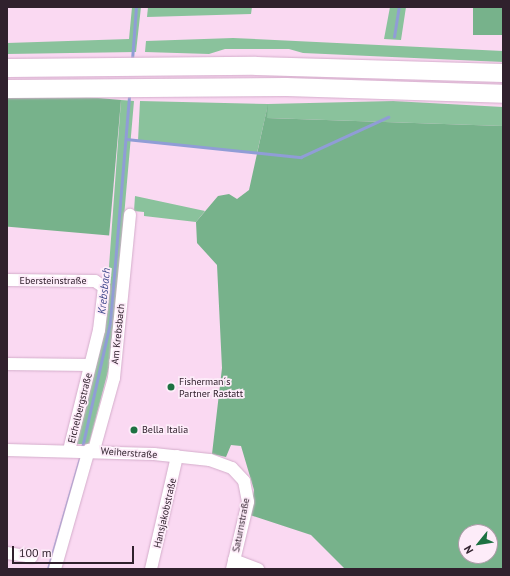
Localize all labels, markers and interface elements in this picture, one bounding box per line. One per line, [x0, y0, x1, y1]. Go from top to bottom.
water label: Krebsbach [95, 267, 113, 315]
street label: Ebersteinstraße [20, 275, 86, 287]
street label: Am Krebsbach [109, 303, 127, 365]
street label: Eichelbergstraße [65, 372, 95, 444]
place label: Fisherman´s Partner Rastatt [179, 375, 243, 398]
marker: Fisherman´s Partner Rastatt [166, 382, 176, 392]
place label: Bella Italia [142, 424, 188, 436]
marker: Bella Italia [129, 425, 139, 435]
street label: Weiherstraße [100, 445, 158, 461]
street label: Hansjakobstraße [151, 477, 179, 549]
street label: Saturnstraße [230, 497, 252, 553]
north arrow [458, 524, 498, 564]
scale bar [14, 538, 136, 564]
text: N [461, 543, 476, 556]
text: 100 m [19, 545, 52, 560]

